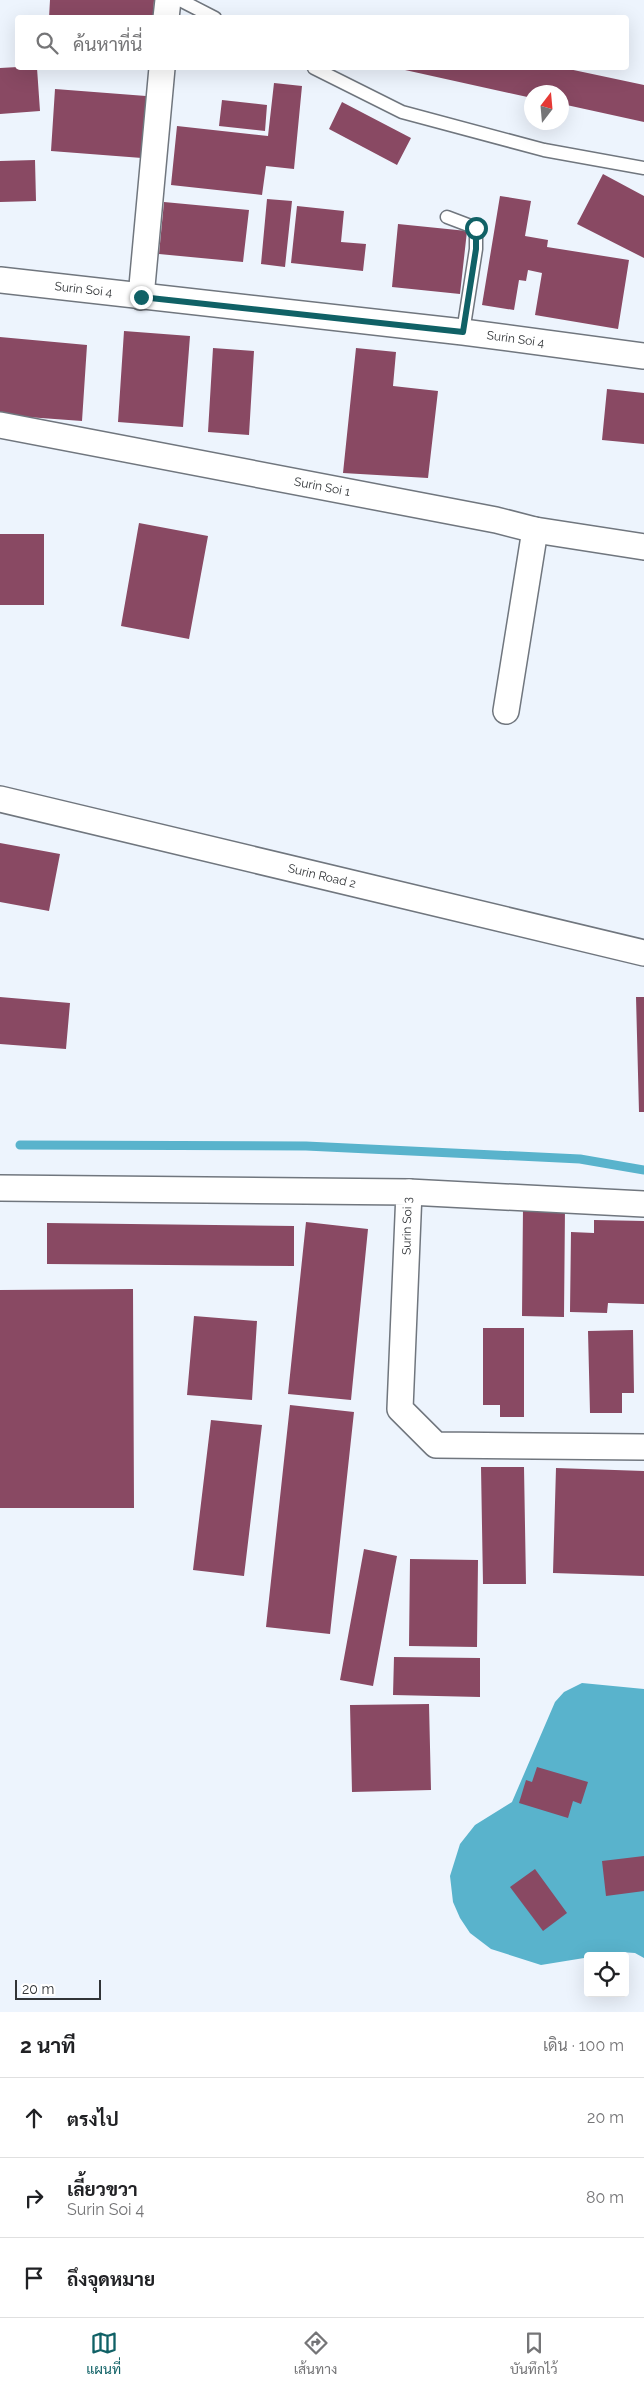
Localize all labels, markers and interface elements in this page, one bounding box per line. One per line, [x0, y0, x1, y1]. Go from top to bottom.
search box [15, 15, 629, 70]
icon: search [33, 29, 61, 57]
text: ค้นหาที่นี่ [73, 33, 142, 55]
north arrow [524, 85, 569, 130]
route start [465, 217, 488, 240]
street label: Surin Soi 4 [54, 279, 114, 300]
route end [130, 286, 153, 309]
street label: Surin Soi 4 [486, 328, 546, 350]
street label: Surin Soi 1 [293, 475, 351, 499]
street label: Surin Road 2 [287, 861, 357, 891]
street label: Surin Soi 3 [399, 1197, 415, 1255]
map controls [584, 1952, 629, 1997]
button: locate [584, 1952, 629, 1997]
scale bar [15, 1977, 101, 2000]
text: 20 m [22, 1981, 54, 1997]
text: 2 นาที [20, 2033, 75, 2058]
text: เดิน · 100 m [543, 2036, 624, 2055]
icon: ahead [20, 2104, 48, 2132]
text: ตรงไป [67, 2108, 119, 2130]
text: 20 m [587, 2108, 624, 2127]
text: เลี้ยวขวา [67, 2178, 138, 2200]
icon: right [20, 2184, 48, 2212]
text: 80 m [586, 2188, 624, 2207]
text: Surin Soi 4 [67, 2200, 144, 2219]
icon: arrive [20, 2264, 48, 2292]
text: ถึงจุดหมาย [67, 2268, 155, 2290]
tab: แผนที่ [86, 2329, 121, 2377]
tab: เส้นทาง [294, 2329, 337, 2377]
tab: บันทึกไว้ [510, 2329, 558, 2377]

